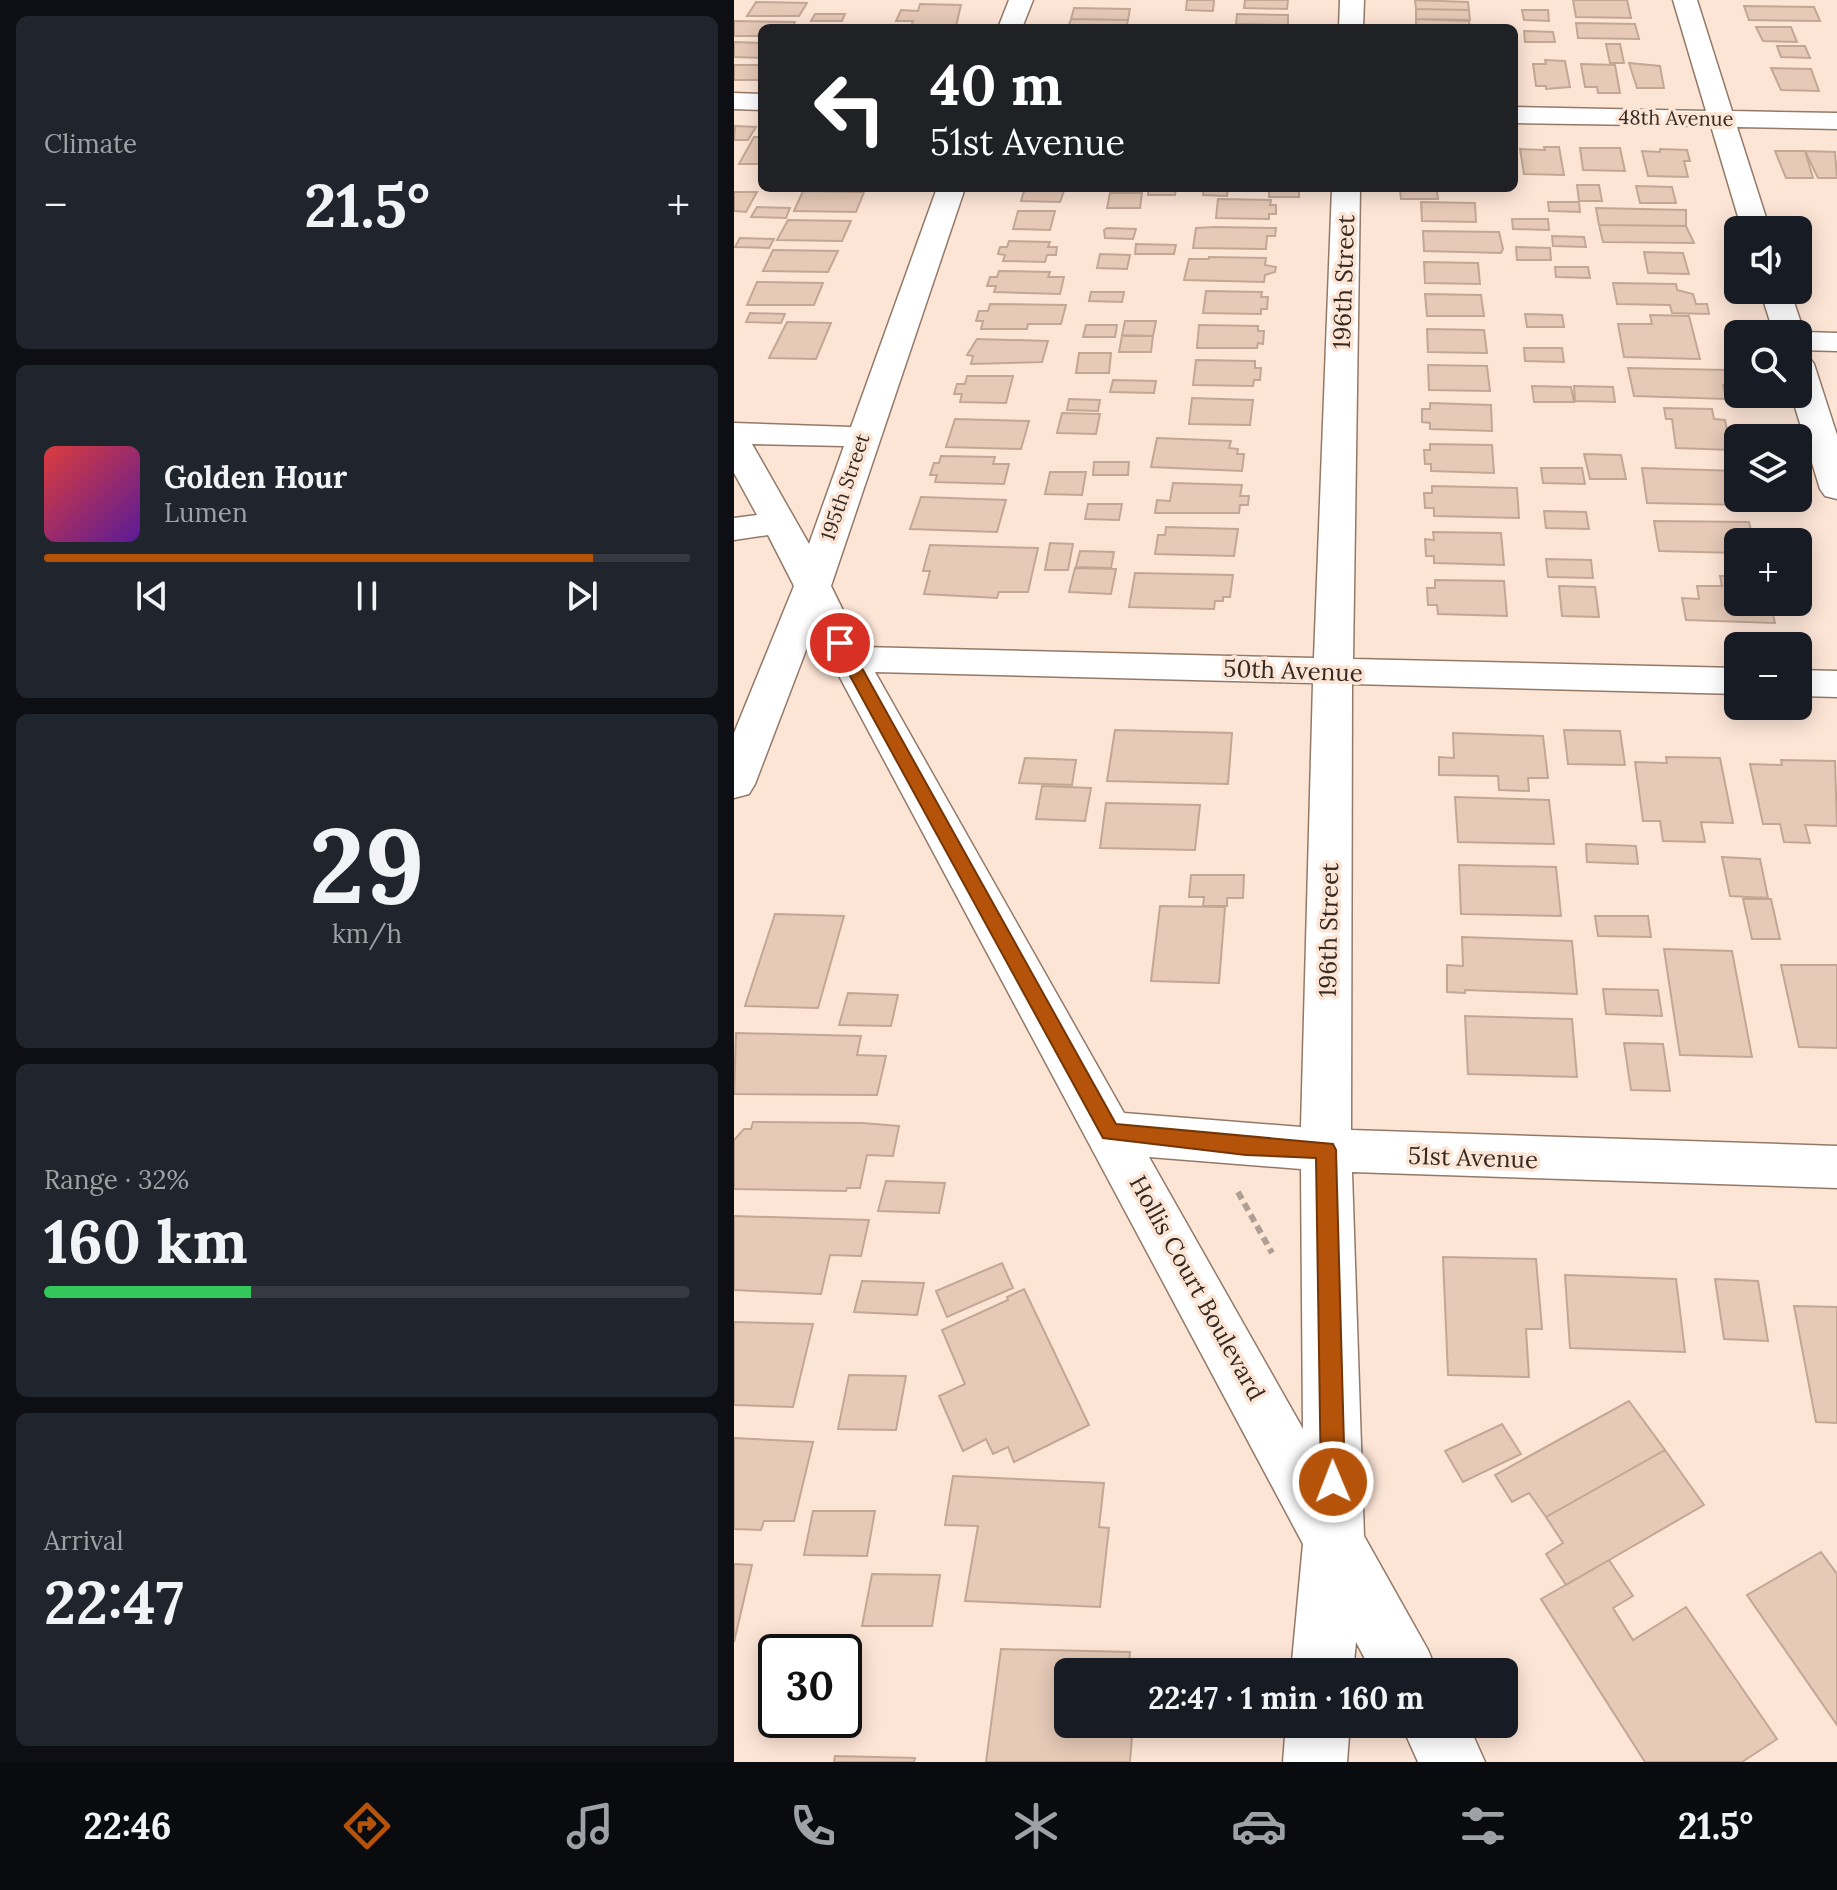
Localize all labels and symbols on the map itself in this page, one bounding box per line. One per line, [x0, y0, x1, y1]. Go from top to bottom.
street label: 48th Avenue [1618, 104, 1734, 131]
street label: 196th Street [1326, 214, 1361, 350]
street label: 195th Street [815, 430, 875, 544]
pin [806, 609, 874, 677]
street label: 50th Avenue [1223, 653, 1363, 688]
street label: 196th Street [1312, 862, 1345, 998]
street label: 51st Avenue [1408, 1140, 1539, 1175]
street label: Hollis Court Boulevard [1123, 1170, 1272, 1406]
position arrow [1291, 1440, 1375, 1524]
speed limit sign: 30 [758, 1634, 862, 1738]

